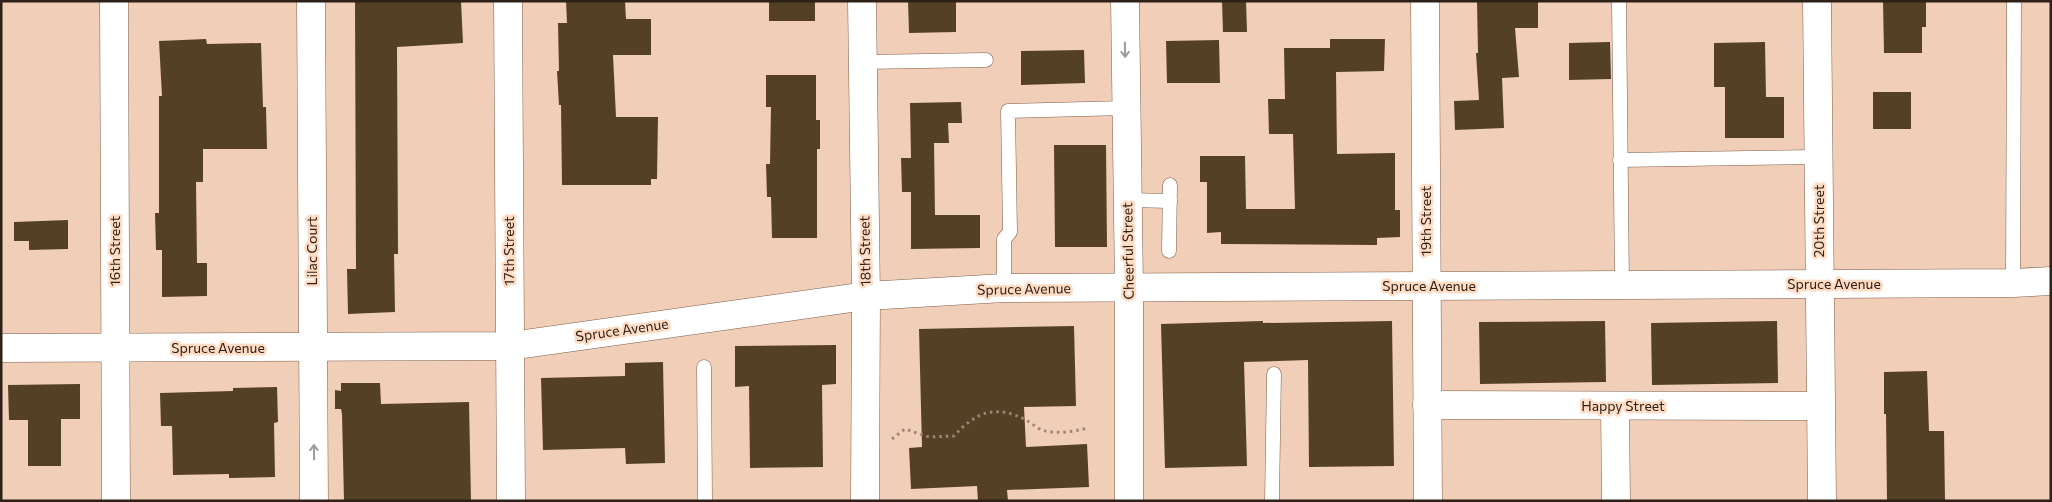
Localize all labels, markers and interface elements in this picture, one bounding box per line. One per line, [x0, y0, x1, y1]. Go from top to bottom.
one-way arrow [1121, 42, 1130, 58]
street label: 20th Street [1810, 184, 1827, 257]
street label: 19th Street [1417, 185, 1434, 256]
street label: Cheerful Street [1118, 202, 1137, 300]
street label: 16th Street [106, 215, 123, 286]
street label: 18th Street [855, 215, 874, 286]
street label: Lilac Court [303, 216, 320, 286]
street label: 17th Street [500, 216, 517, 286]
street label: Spruce Avenue [1787, 275, 1881, 292]
street label: Spruce Avenue [1382, 277, 1476, 294]
street label: Spruce Avenue [977, 279, 1071, 298]
street label: Spruce Avenue [574, 315, 669, 344]
street label: Spruce Avenue [171, 339, 265, 356]
street label: Happy Street [1581, 397, 1665, 414]
one-way arrow [309, 444, 319, 460]

